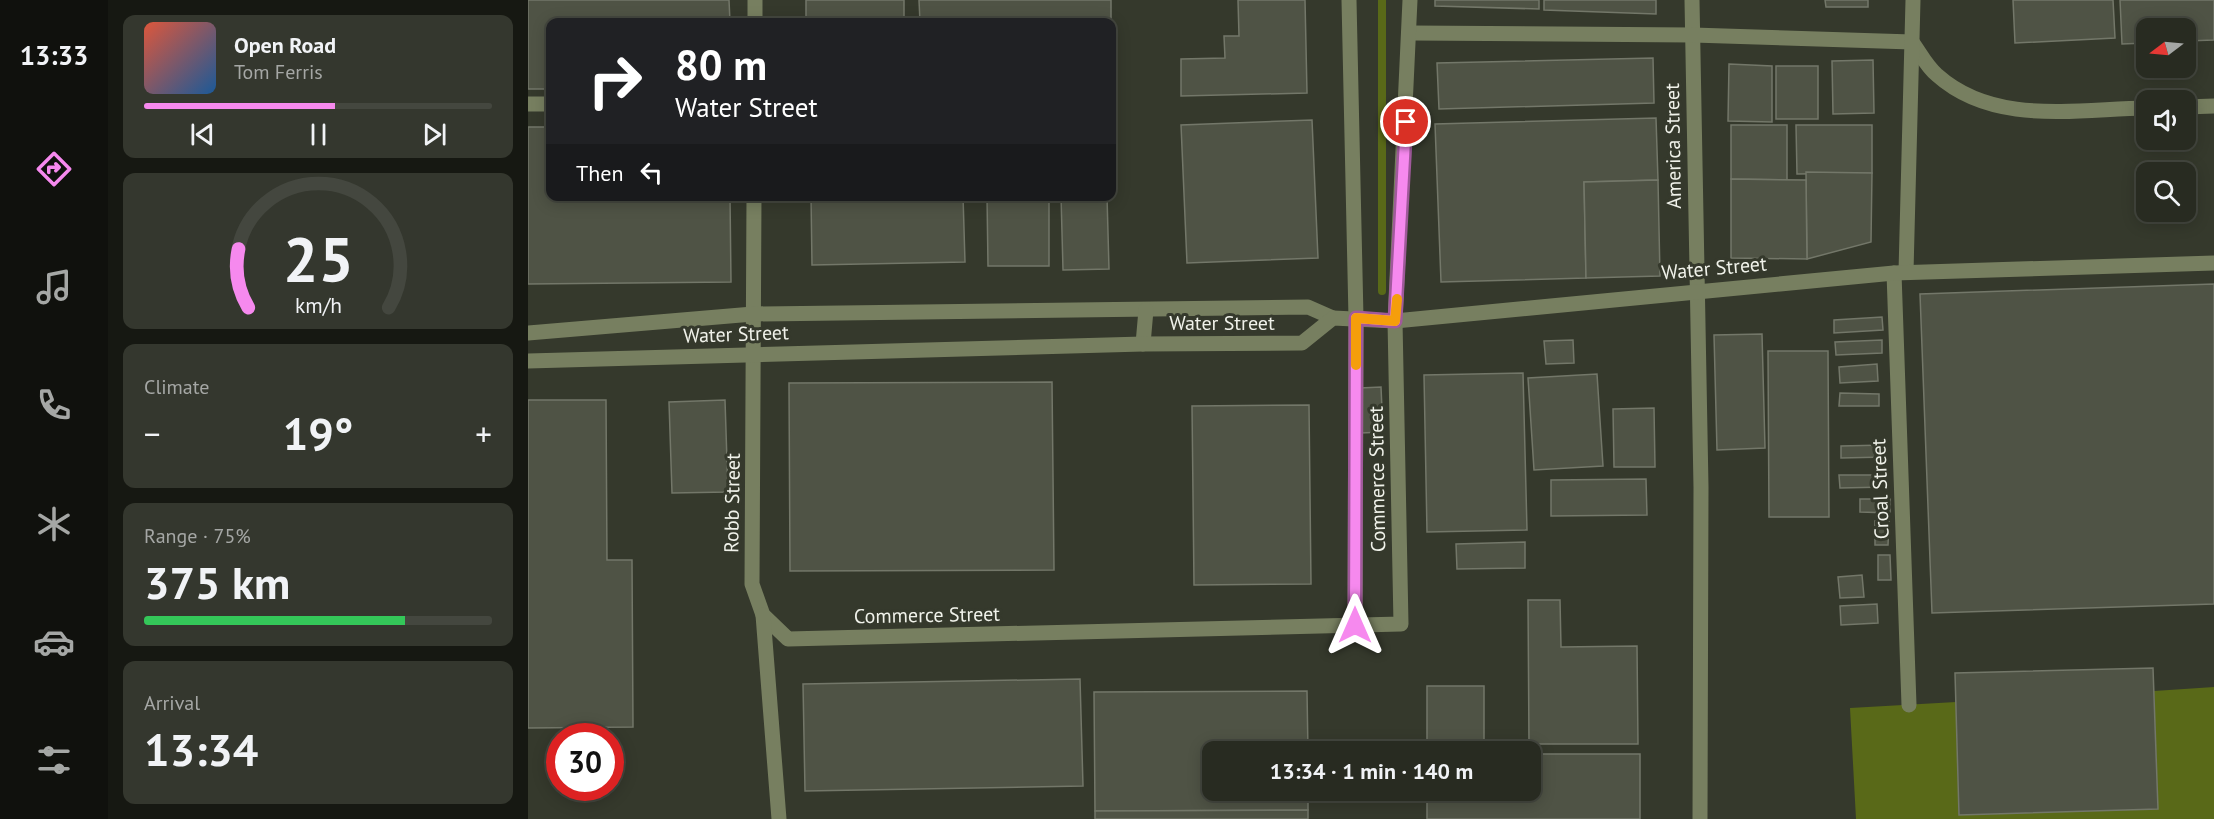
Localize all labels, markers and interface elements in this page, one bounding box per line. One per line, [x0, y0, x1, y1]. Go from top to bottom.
north arrow [2136, 18, 2196, 78]
map controls [2136, 18, 2196, 222]
text: Open Road [234, 31, 336, 59]
text: 80 m [675, 37, 767, 92]
text: 13:33 [20, 38, 88, 72]
icon: right [576, 42, 654, 120]
text: Tom Ferris [234, 59, 323, 85]
street label: America Street [1659, 83, 1687, 209]
text: Water Street [675, 90, 818, 124]
button: sound [2136, 90, 2196, 150]
pin [1380, 96, 1431, 147]
icon: arrive [1389, 105, 1422, 138]
icon: previous [186, 118, 219, 151]
icon: pause [302, 118, 335, 151]
icon: next [418, 118, 451, 151]
icon: directions [33, 148, 75, 190]
icon: left [635, 156, 668, 189]
text: Then [576, 159, 623, 187]
button: search [2136, 162, 2196, 222]
text: 25 [283, 218, 353, 299]
street label: Water Street [1660, 250, 1768, 286]
icon: music [33, 266, 75, 308]
text: km/h [294, 292, 341, 320]
street label: Water Street [1169, 310, 1275, 336]
street label: Water Street [683, 319, 789, 349]
text: Climate [144, 374, 210, 400]
icon: phone [33, 384, 75, 426]
text: 19° [283, 404, 353, 462]
street label: Commerce Street [1363, 406, 1391, 552]
text: − [144, 412, 161, 455]
text: + [475, 412, 492, 455]
street label: Croal Street [1865, 438, 1895, 540]
street label: Robb Street [718, 453, 746, 553]
icon: climate [33, 503, 75, 545]
text: Range · 75% [144, 523, 251, 549]
text: 375 km [144, 553, 290, 611]
position arrow [1323, 593, 1387, 657]
street label: Commerce Street [854, 601, 1000, 629]
icon: car [33, 621, 75, 663]
text: Arrival [144, 690, 200, 716]
text: 13:34 [144, 720, 258, 778]
speed limit sign: 30 [546, 723, 624, 801]
icon: filters [33, 739, 75, 781]
text: 13:34 · 1 min · 140 m [1270, 757, 1473, 785]

